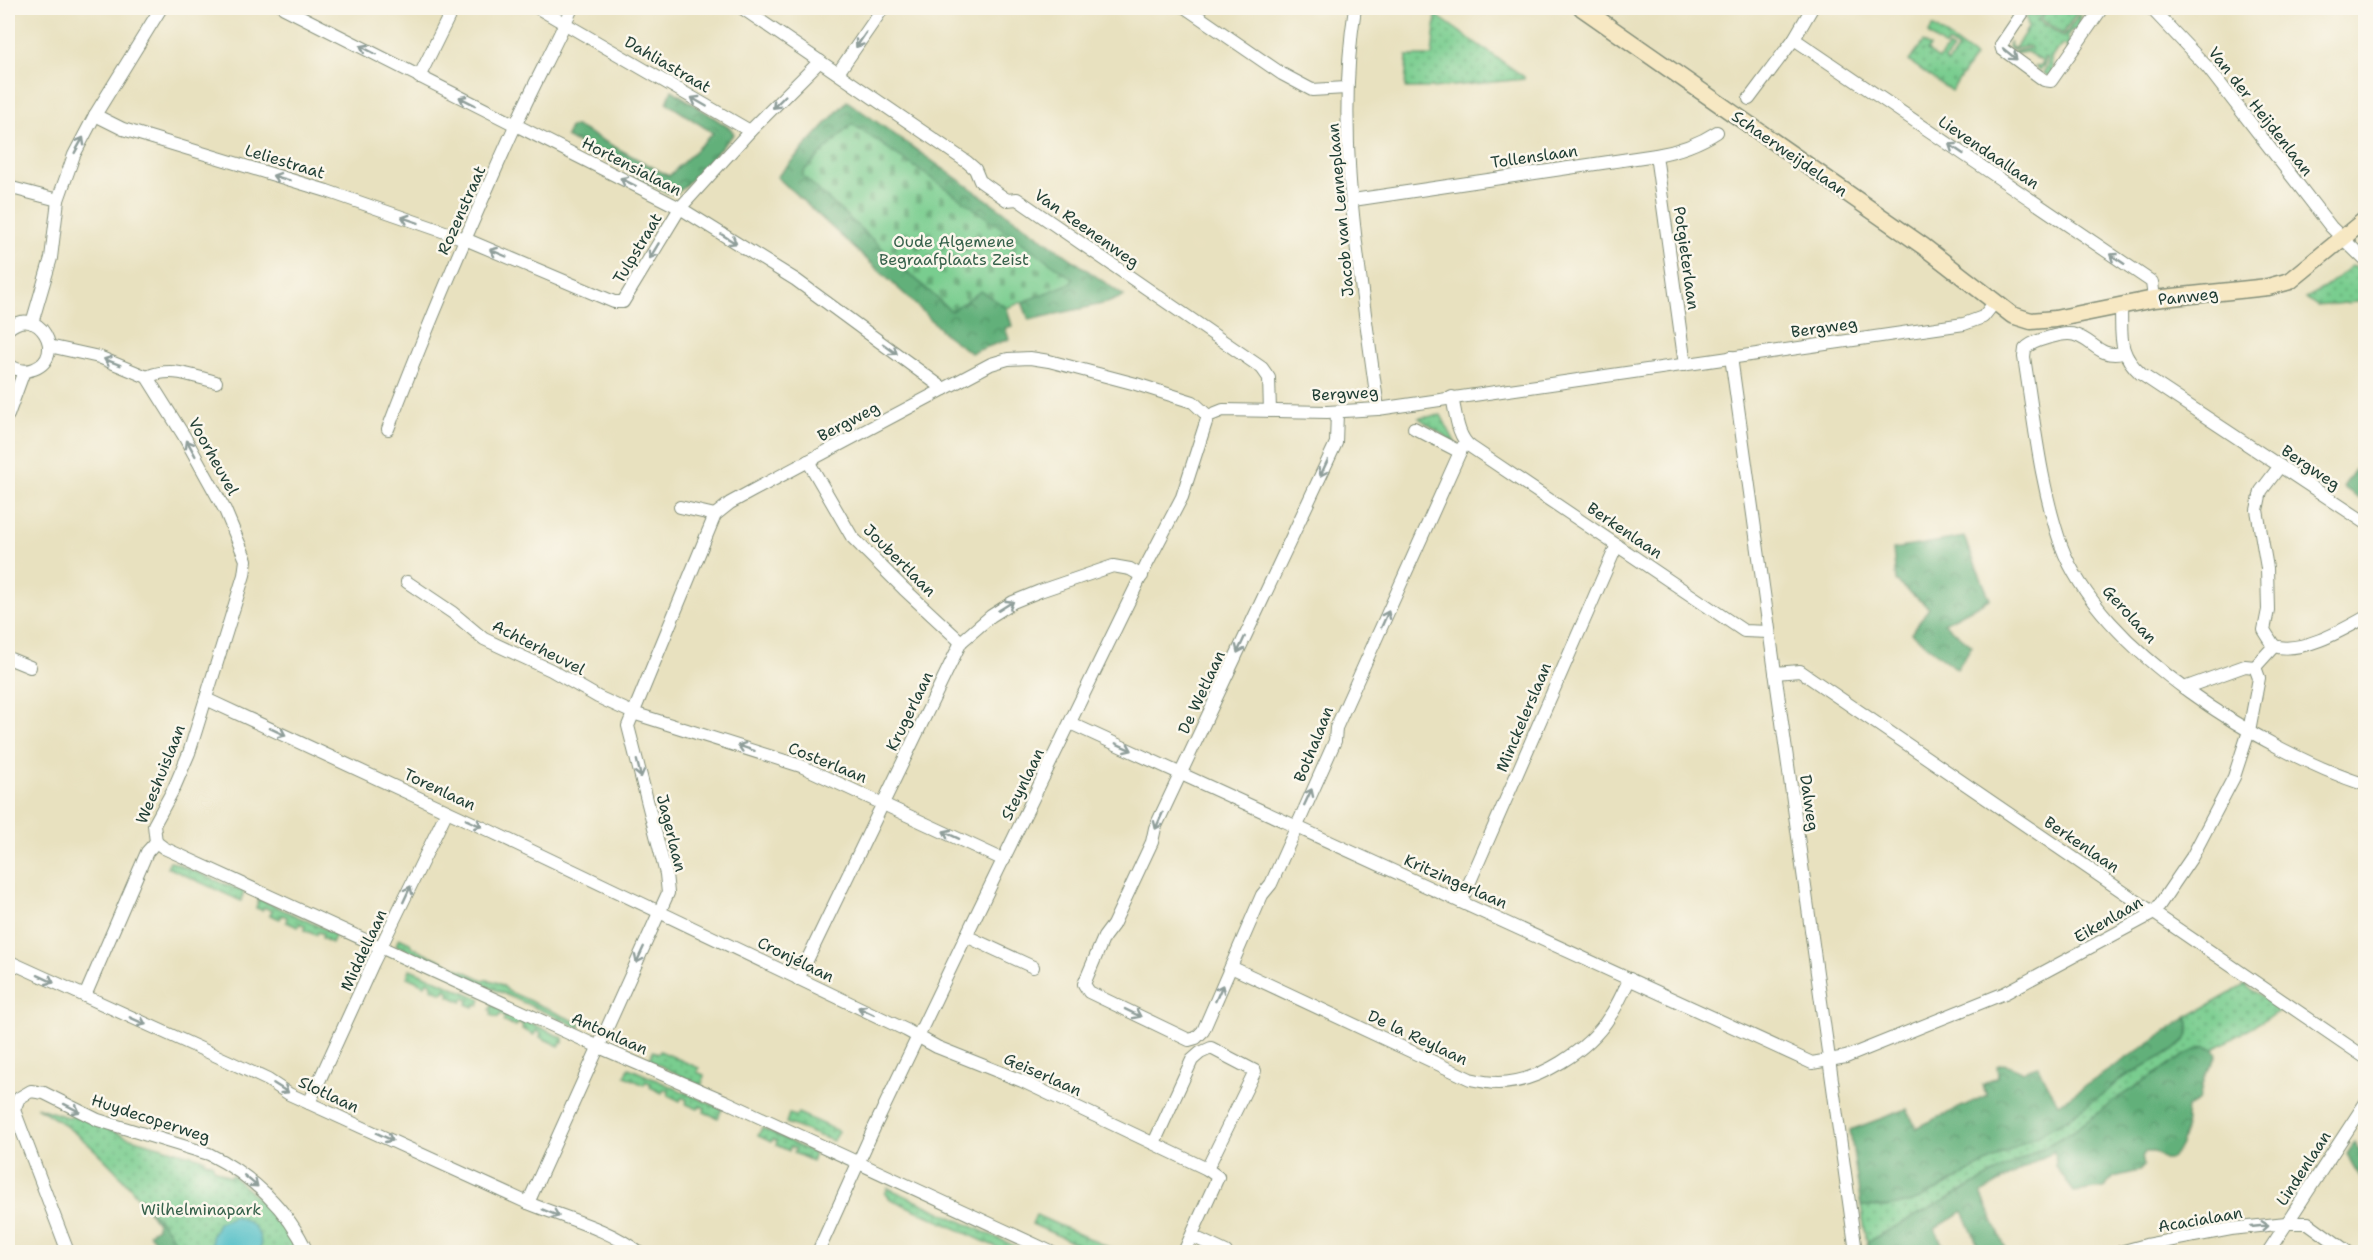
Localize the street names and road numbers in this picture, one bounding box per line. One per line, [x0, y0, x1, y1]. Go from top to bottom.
street label: Dahliastraat [621, 31, 715, 98]
street label: Van der Heijdenlaan [2204, 42, 2318, 180]
street label: Schaerweijdelaan [1728, 106, 1852, 201]
street label: Lievendaallaan [1934, 111, 2043, 194]
street label: Jacob van Lenneplaan [1322, 122, 1359, 298]
street label: Hortensialaan [578, 132, 685, 201]
street label: Leliestraat [242, 139, 327, 184]
street label: Tollenslaan [1489, 140, 1579, 173]
street label: Rozenstraat [433, 162, 490, 258]
street label: Van Reenenweg [1030, 184, 1144, 273]
street label: Potgieterlaan [1669, 205, 1704, 311]
street label: Tulpstraat [608, 209, 667, 287]
street label: Panweg [2157, 283, 2219, 310]
street label: Bergweg [1790, 312, 1859, 343]
street label: Bergweg [1311, 381, 1379, 406]
street label: Bergweg [814, 396, 883, 446]
street label: Voorheuvel [184, 414, 244, 499]
street label: Bergweg [2277, 440, 2344, 495]
street label: Berkenlaan [1583, 497, 1667, 563]
street label: Joubertlaan [859, 519, 941, 601]
street label: Gerolaan [2098, 581, 2162, 648]
street label: Achterheuvel [489, 615, 589, 680]
street label: De Wetlaan [1173, 647, 1230, 737]
street label: Minckelerslaan [1491, 659, 1556, 775]
street label: Krugerlaan [881, 668, 938, 754]
street label: Bothalaan [1289, 703, 1338, 785]
street label: Weeshuislaan [131, 721, 190, 827]
street label: Costerlaan [785, 737, 871, 788]
street label: Steynlaan [996, 745, 1049, 824]
street label: Torenlaan [400, 764, 479, 815]
street label: Dalweg [1795, 773, 1824, 833]
street label: Jagerlaan [652, 792, 691, 874]
street label: Berkenlaan [2040, 811, 2124, 877]
street label: Kritzingerlaan [1401, 849, 1511, 914]
street label: Eikenlaan [2070, 891, 2147, 947]
street label: Middellaan [335, 906, 392, 994]
street label: Cronjélaan [754, 932, 838, 987]
street label: De la Reylaan [1364, 1005, 1471, 1070]
street label: Antonlaan [568, 1007, 651, 1060]
street label: Geiserlaan [1001, 1048, 1085, 1101]
street label: Slotlaan [295, 1071, 363, 1118]
street label: Huydecoperweg [89, 1089, 213, 1148]
street label: Lindenlaan [2271, 1127, 2336, 1210]
street label: Acacialaan [2156, 1202, 2244, 1237]

